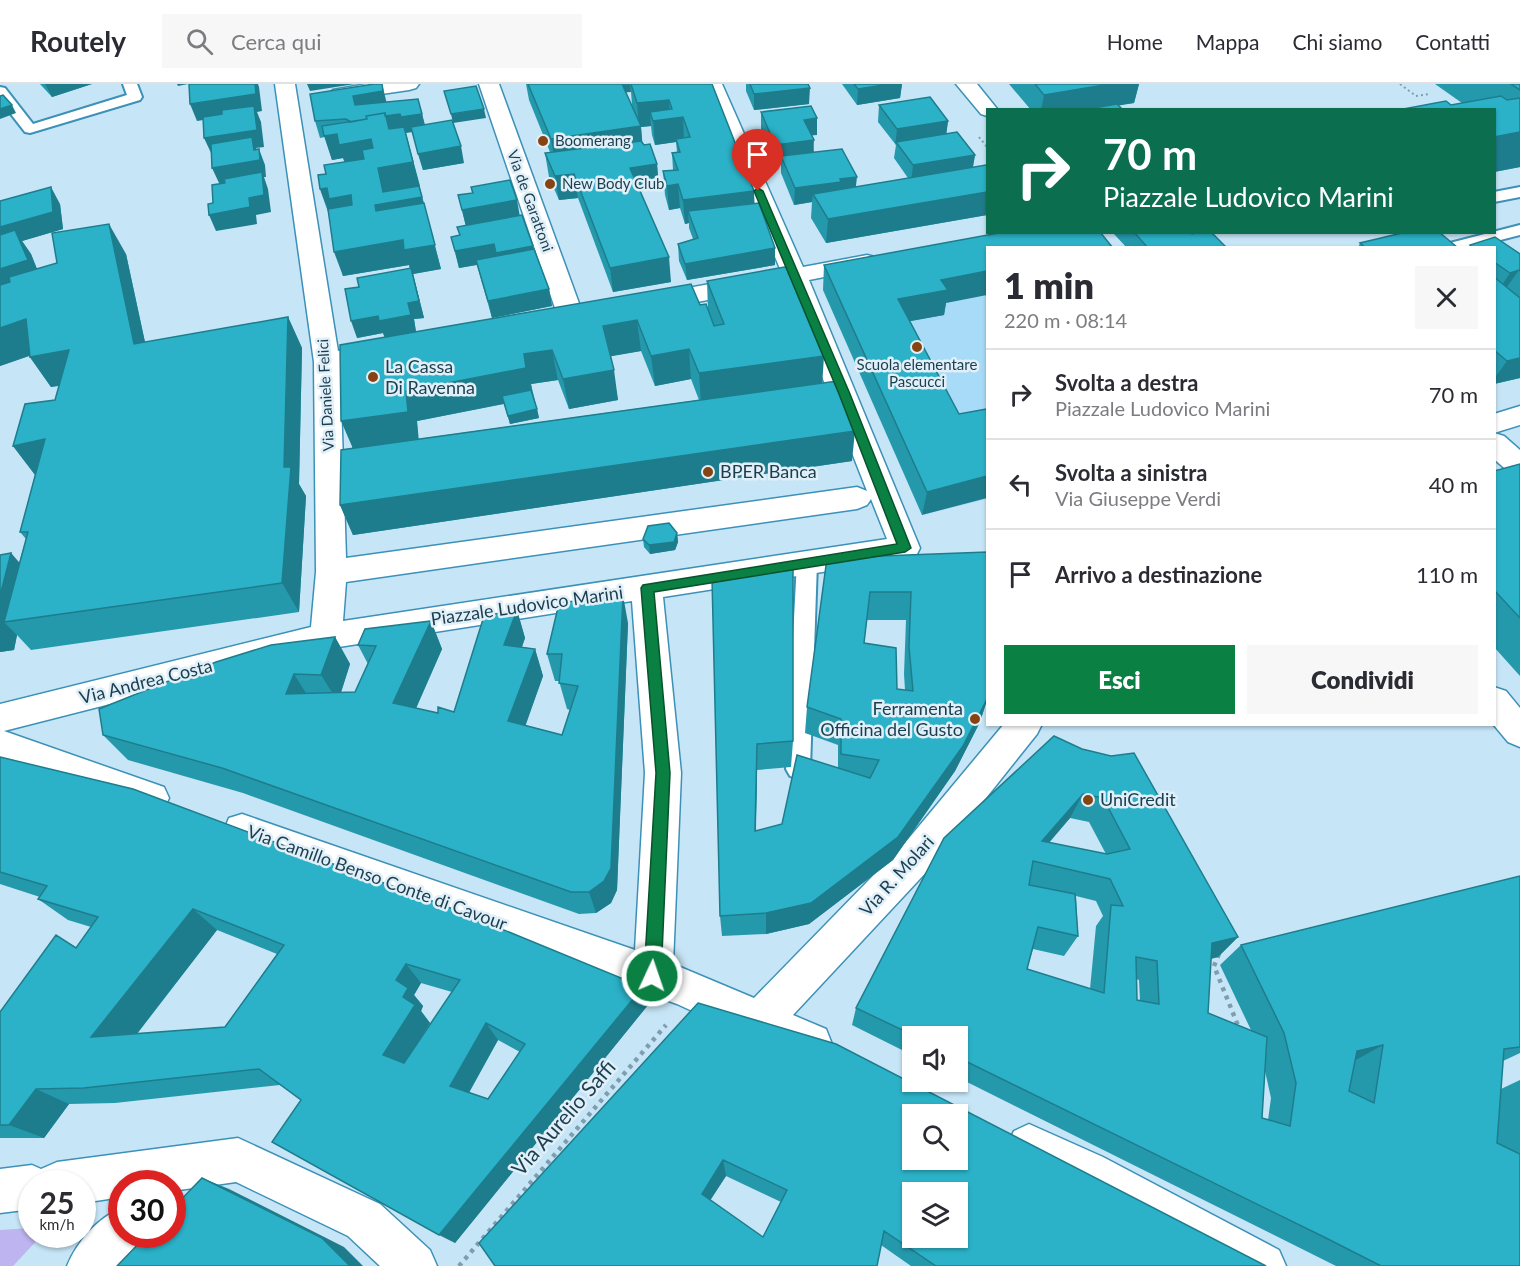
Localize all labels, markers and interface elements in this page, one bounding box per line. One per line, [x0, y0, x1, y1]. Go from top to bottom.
search box [162, 14, 582, 68]
text: Routely [30, 24, 126, 58]
icon: search [183, 25, 216, 58]
text: Cerca qui [231, 28, 322, 55]
text: Home [1107, 29, 1163, 54]
text: Mappa [1196, 29, 1259, 54]
text: Chi siamo [1292, 29, 1382, 54]
text: Contatti [1415, 29, 1490, 54]
pin [732, 129, 783, 191]
text: 70 m [1103, 129, 1197, 179]
place label: Boomerang [555, 131, 631, 149]
icon: right [1004, 132, 1082, 210]
marker: Boomerang [536, 134, 550, 148]
icon: arrive [741, 138, 774, 171]
street label: Via de Garattoni [504, 147, 558, 254]
place label: New Body Club [562, 174, 664, 192]
marker: New Body Club [543, 177, 557, 191]
text: Piazzale Ludovico Marini [1103, 180, 1394, 213]
text: 1 min [1004, 263, 1094, 307]
button: close [1415, 266, 1478, 329]
text: 220 m · 08:14 [1004, 308, 1127, 332]
street label: Via Daniele Felici [313, 338, 337, 452]
marker: Scuola elementare Pascucci [910, 340, 924, 354]
place label: La Cassa Di Ravenna [385, 355, 475, 398]
place label: Scuola elementare Pascucci [857, 355, 977, 390]
text: Svolta a destra [1055, 369, 1198, 396]
marker: La Cassa Di Ravenna [366, 370, 380, 384]
icon: right [1004, 378, 1037, 411]
text: 70 m [1429, 381, 1478, 408]
text: Piazzale Ludovico Marini [1055, 396, 1270, 420]
text: Svolta a sinistra [1055, 459, 1207, 486]
place label: BPER Banca [720, 460, 817, 482]
marker: BPER Banca [701, 465, 715, 479]
icon: left [1004, 468, 1037, 501]
text: 40 m [1429, 471, 1478, 498]
text: Via Giuseppe Verdi [1055, 486, 1221, 510]
icon: arrive [1004, 558, 1037, 591]
text: Arrivo a destinazione [1055, 561, 1262, 588]
text: 110 m [1416, 561, 1478, 588]
street label: Piazzale Ludovico Marini [429, 581, 624, 629]
button: Esci [1004, 645, 1235, 714]
button: Condividi [1247, 645, 1478, 714]
street label: Via Andrea Costa [77, 654, 215, 708]
place label: Ferramenta Officina del Gusto [820, 697, 963, 740]
marker: Ferramenta Officina del Gusto [968, 712, 982, 726]
place label: UniCredit [1100, 788, 1176, 810]
marker: UniCredit [1081, 793, 1095, 807]
street label: Via Camillo Benso Conte di Cavour [244, 820, 511, 935]
street label: Via R. Molari [854, 830, 938, 920]
position arrow [620, 944, 684, 1008]
map controls [902, 1026, 968, 1248]
button: sound [902, 1026, 968, 1092]
street label: Via Aurelio Saffi [506, 1054, 620, 1180]
button: search [902, 1104, 968, 1170]
speed limit sign: 30 [108, 1170, 186, 1248]
button: layers [902, 1182, 968, 1248]
text: 25 [40, 1184, 74, 1220]
text: km/h [39, 1215, 75, 1233]

